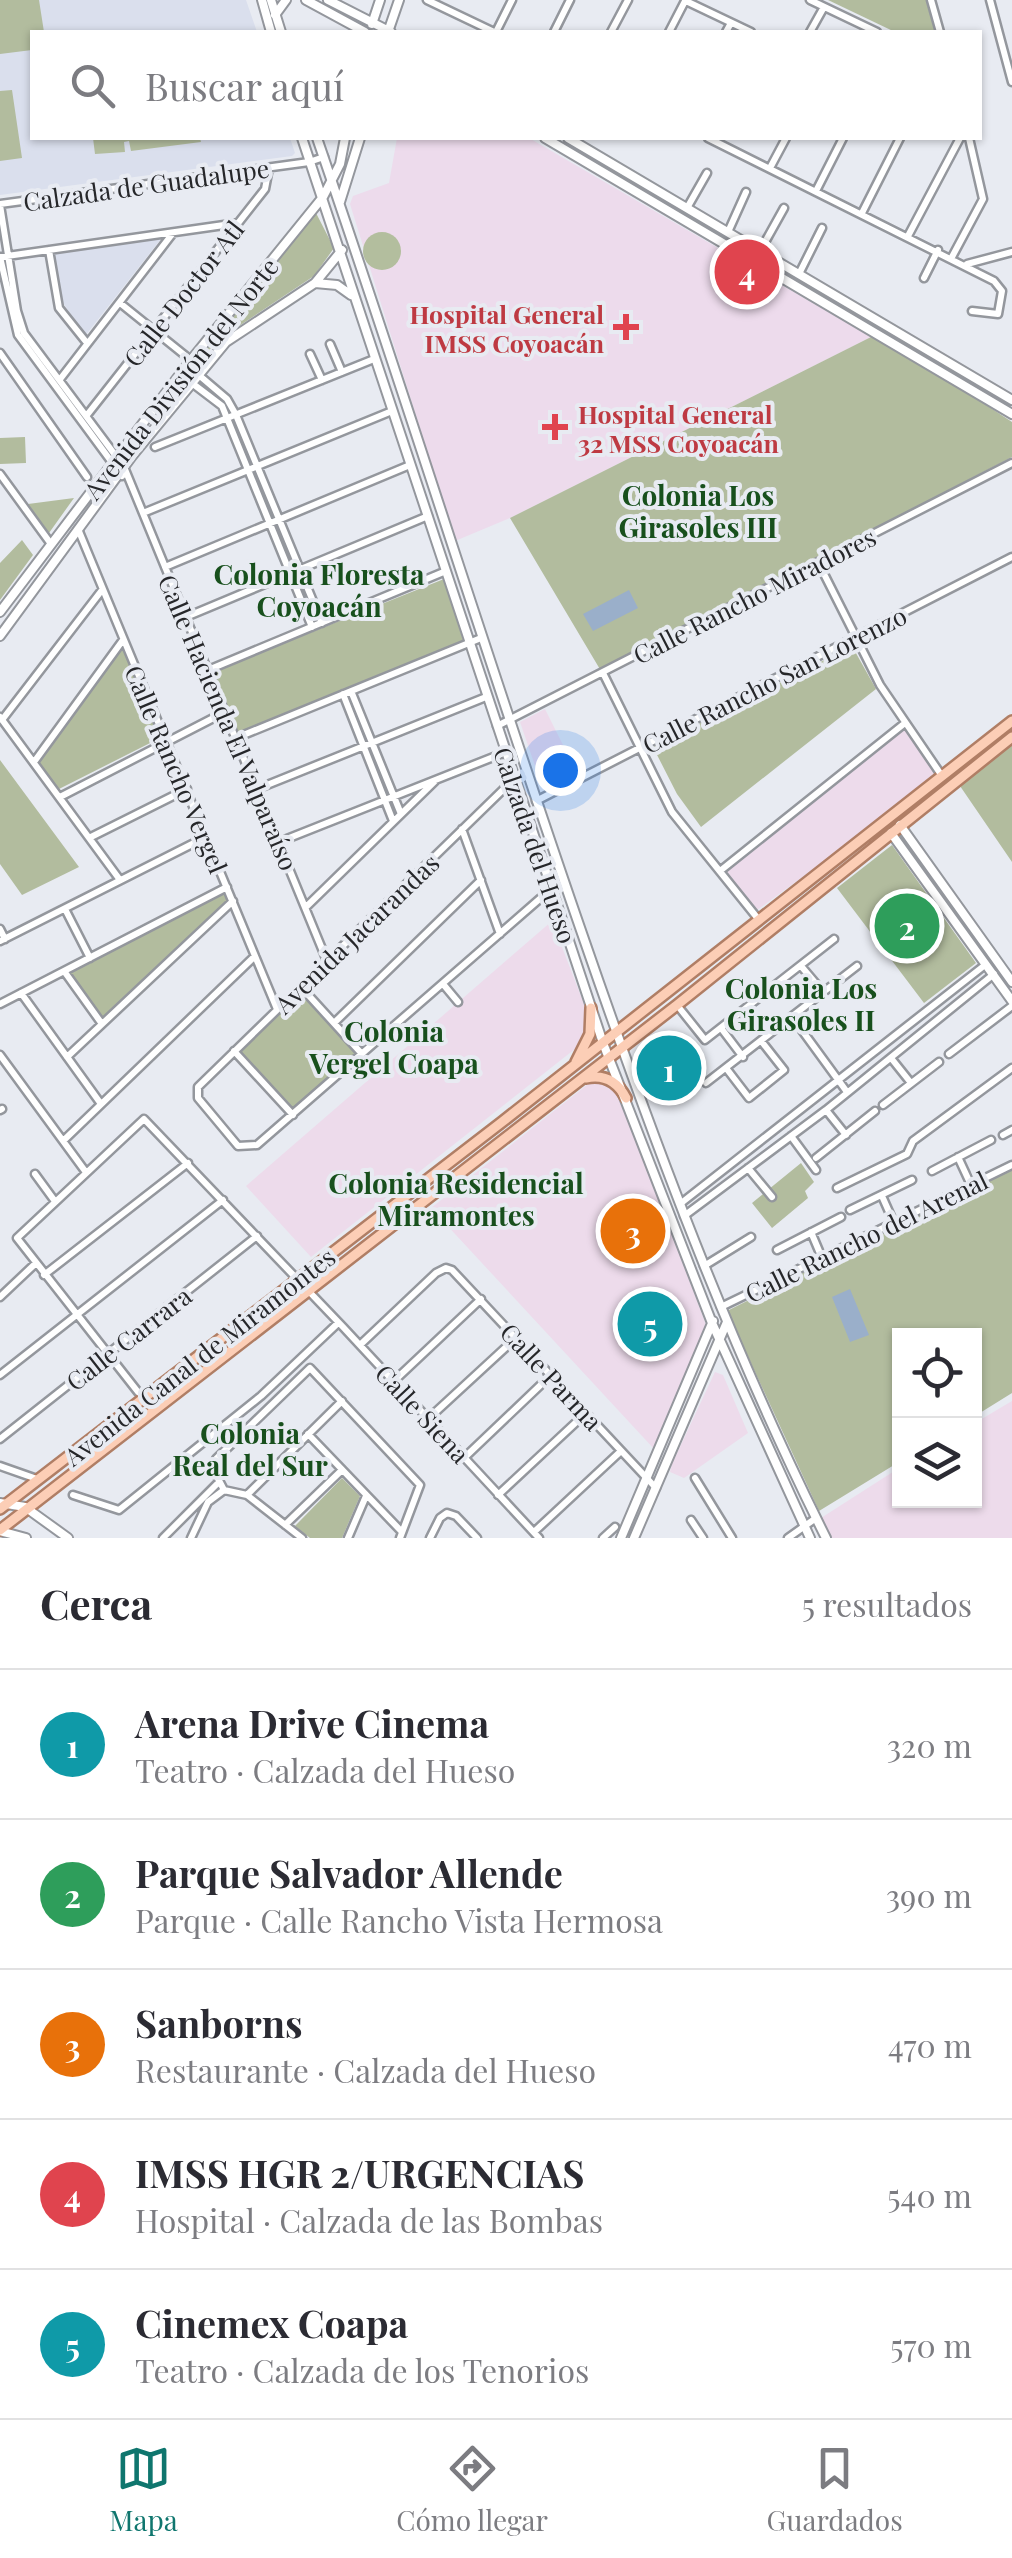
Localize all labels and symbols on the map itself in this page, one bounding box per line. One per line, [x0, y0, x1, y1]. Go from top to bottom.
street label: Calzada de Guadalupe [21, 150, 271, 218]
street label: Calle Doctor Atl [116, 213, 250, 373]
pin: 4 [714, 234, 780, 310]
street label: Avenida División del Norte [75, 250, 285, 506]
place label: Hospital General IMSS Coyoacán [410, 297, 605, 359]
marker: Hospital General IMSS Coyoacán [613, 314, 639, 340]
place label: Hospital General 32 MSS Coyoacán [578, 397, 779, 459]
marker: Hospital General 32 MSS Coyoacán [542, 414, 568, 440]
district label: Colonia Los Girasoles III [618, 476, 778, 545]
street label: Calle Rancho Miradores [627, 519, 881, 671]
district label: Colonia Floresta Coyoacán [213, 555, 425, 624]
street label: Calle Hacienda El Valparaíso [152, 569, 306, 875]
street label: Calle Rancho San Lorenzo [636, 598, 912, 760]
street label: Calle Rancho Vergel [118, 660, 236, 878]
street label: Calzada del Hueso [487, 743, 585, 947]
your location [535, 745, 586, 796]
street label: Avenida Jacarandas [266, 846, 445, 1021]
pin: 2 [874, 888, 940, 964]
district label: Colonia Los Girasoles II [725, 969, 877, 1038]
district label: Colonia Vergel Coapa [308, 1012, 479, 1081]
pin: 1 [636, 1030, 702, 1106]
street label: Calle Rancho del Arenal [739, 1163, 993, 1309]
district label: Colonia Residencial Miramontes [328, 1164, 584, 1233]
pin: 3 [600, 1194, 666, 1268]
street label: Avenida Canal de Miramontes [56, 1240, 341, 1473]
street label: Calle Carrara [59, 1278, 198, 1397]
pin: 5 [618, 1286, 682, 1362]
street label: Calle Parma [494, 1315, 611, 1437]
street label: Calle Siena [369, 1357, 478, 1470]
district label: Colonia Real del Sur [172, 1414, 328, 1483]

